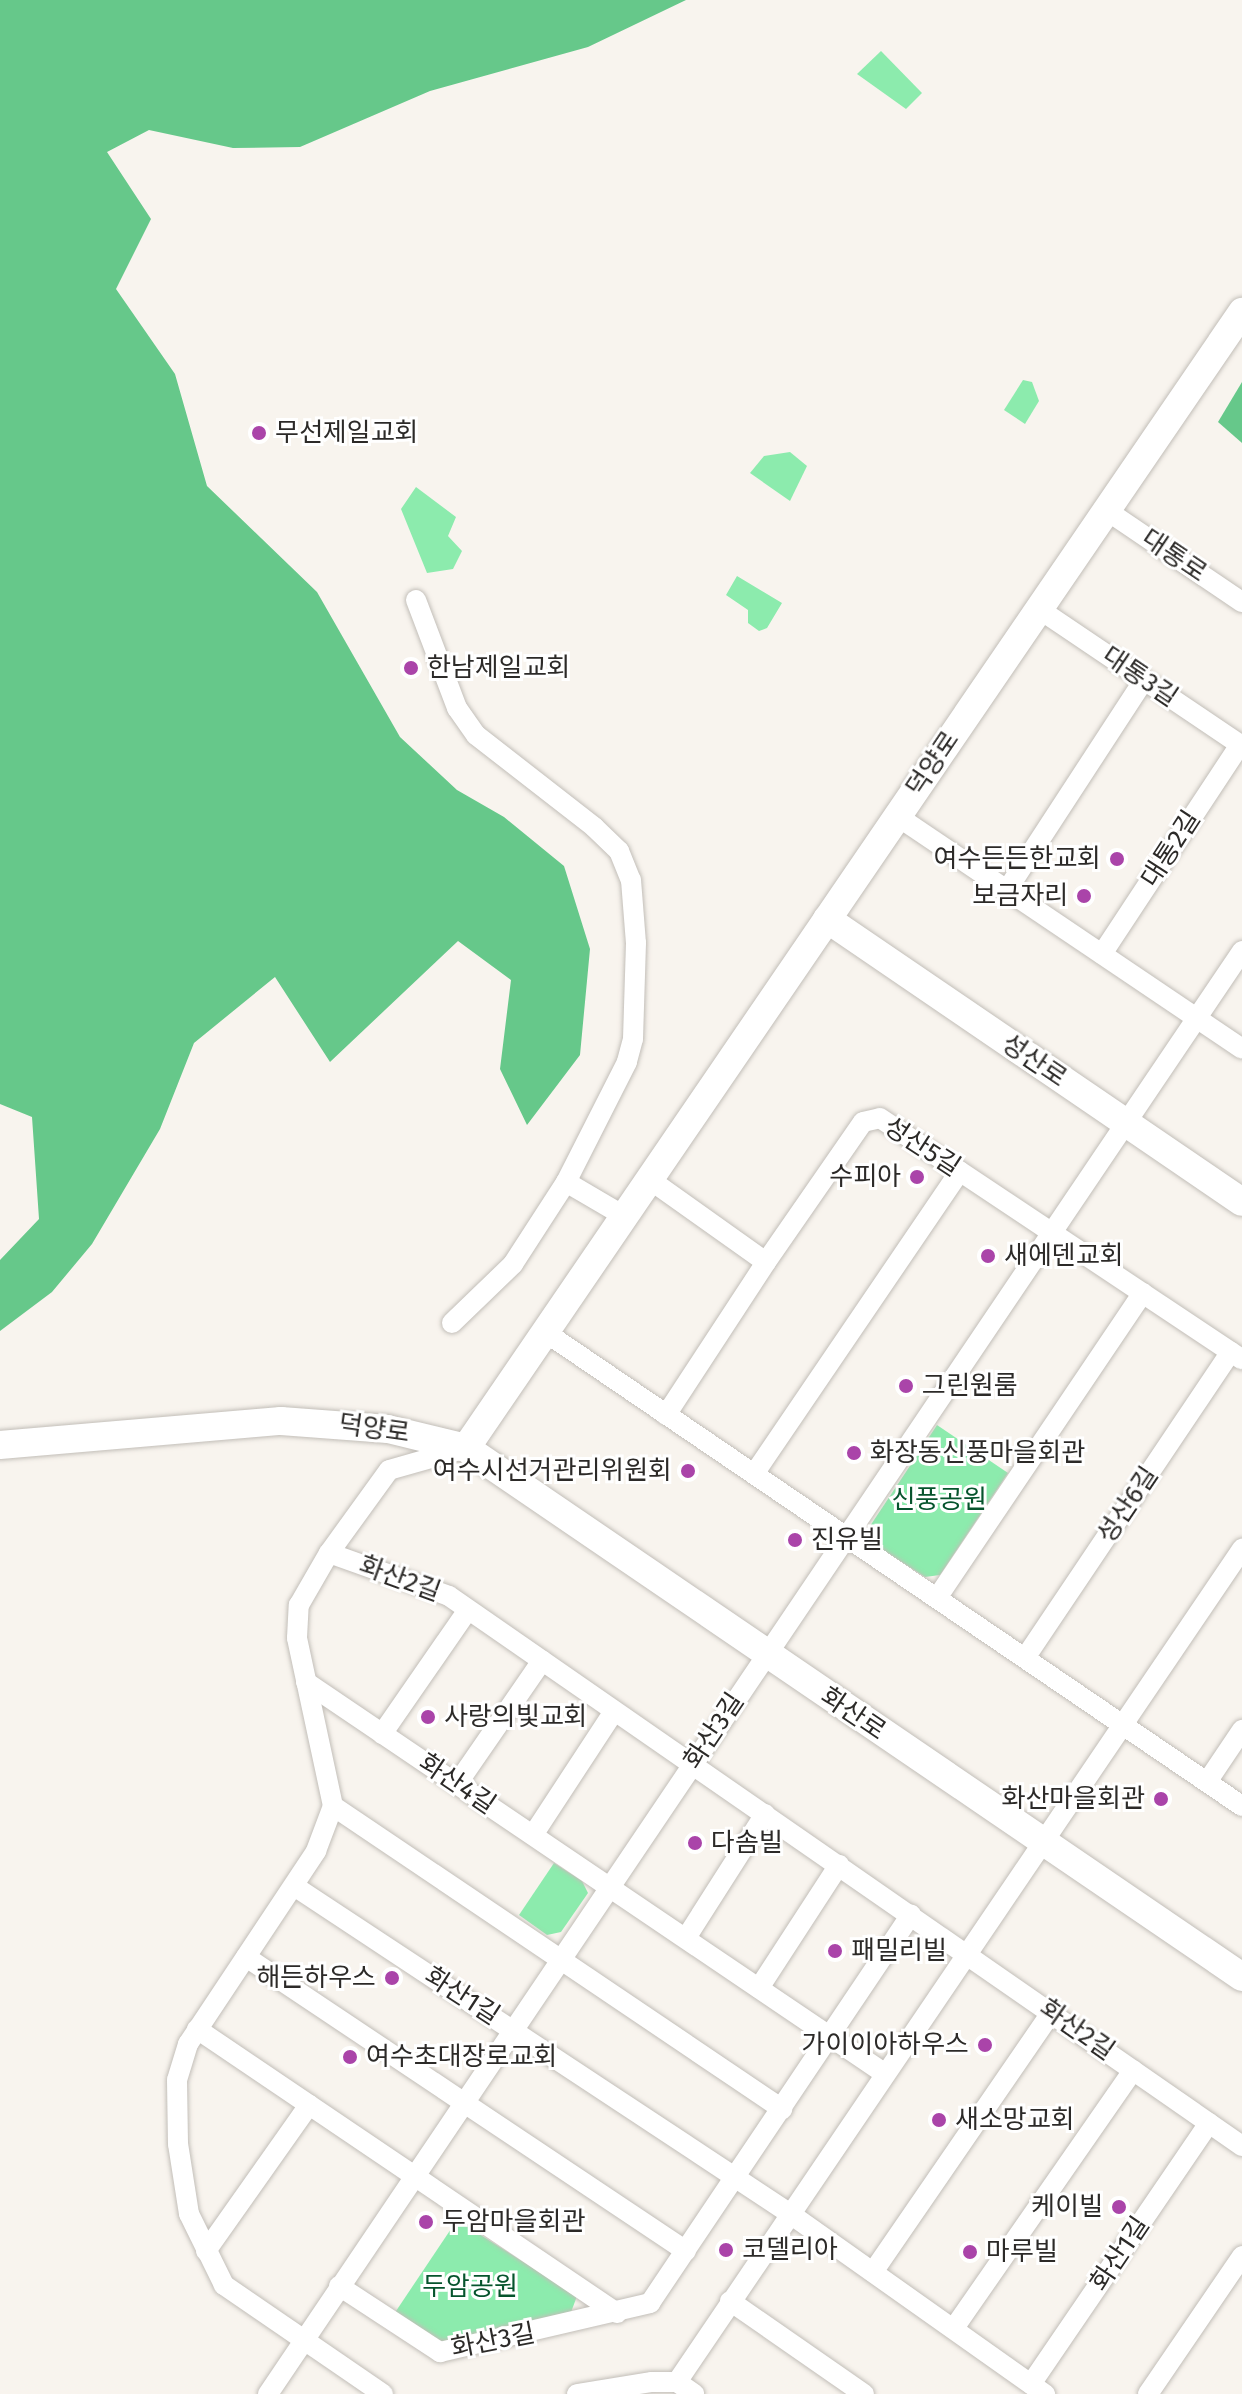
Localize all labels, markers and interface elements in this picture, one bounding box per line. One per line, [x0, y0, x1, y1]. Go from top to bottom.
place label: 무선제일교회 [275, 417, 419, 449]
marker: 무선제일교회 [250, 424, 268, 442]
street label: 대통로 [1136, 523, 1212, 589]
street label: 대통3길 [1096, 640, 1184, 714]
place label: 한남제일교회 [427, 652, 571, 684]
marker: 한남제일교회 [402, 659, 420, 677]
street label: 덕양로 [900, 726, 966, 802]
street label: 대통2길 [1135, 805, 1207, 893]
place label: 여수든든한교회 [934, 843, 1101, 875]
marker: 여수든든한교회 [1108, 850, 1126, 868]
place label: 보금자리 [972, 880, 1068, 912]
marker: 보금자리 [1075, 887, 1093, 905]
street label: 성산로 [996, 1028, 1072, 1094]
street label: 성산5길 [878, 1111, 966, 1183]
place label: 수피아 [829, 1161, 901, 1193]
marker: 수피아 [908, 1168, 926, 1186]
place label: 새에덴교회 [1004, 1240, 1124, 1272]
marker: 새에덴교회 [979, 1247, 997, 1265]
place label: 그린원룸 [922, 1370, 1018, 1402]
marker: 그린원룸 [897, 1377, 915, 1395]
street label: 덕양로 [336, 1409, 412, 1449]
place label: 화장동신풍마을회관 [870, 1437, 1085, 1469]
marker: 화장동신풍마을회관 [845, 1444, 863, 1462]
place label: 여수시선거관리위원회 [433, 1455, 672, 1487]
street label: 성산6길 [1091, 1461, 1165, 1549]
marker: 여수시선거관리위원회 [679, 1462, 697, 1480]
park label: 신풍공원 [891, 1484, 987, 1516]
place label: 진유빌 [811, 1524, 883, 1556]
marker: 진유빌 [786, 1531, 804, 1549]
street label: 화산2길 [355, 1550, 445, 1608]
street label: 화산로 [815, 1681, 891, 1747]
street label: 화산3길 [677, 1687, 751, 1775]
place label: 사랑의빛교회 [444, 1701, 588, 1733]
marker: 사랑의빛교회 [419, 1708, 437, 1726]
street label: 화산4길 [413, 1747, 501, 1821]
place label: 화산마을회관 [1001, 1783, 1145, 1815]
marker: 화산마을회관 [1152, 1790, 1170, 1808]
place label: 다솜빌 [711, 1827, 783, 1859]
marker: 다솜빌 [686, 1834, 704, 1852]
place label: 패밀리빌 [851, 1935, 947, 1967]
marker: 패밀리빌 [826, 1942, 844, 1960]
street label: 화산1길 [419, 1960, 505, 2032]
place label: 해든하우스 [256, 1962, 376, 1994]
marker: 해든하우스 [383, 1969, 401, 1987]
street label: 화산2길 [1033, 1993, 1121, 2067]
place label: 가이이아하우스 [802, 2029, 969, 2061]
marker: 가이이아하우스 [976, 2036, 994, 2054]
place label: 여수초대장로교회 [366, 2041, 557, 2073]
marker: 여수초대장로교회 [341, 2048, 359, 2066]
place label: 새소망교회 [955, 2104, 1075, 2136]
marker: 새소망교회 [930, 2111, 948, 2129]
place label: 케이빌 [1031, 2191, 1103, 2223]
marker: 케이빌 [1110, 2198, 1128, 2216]
place label: 두암마을회관 [442, 2206, 586, 2238]
street label: 화산1길 [1084, 2211, 1156, 2297]
marker: 두암마을회관 [417, 2213, 435, 2231]
place label: 코델리아 [742, 2234, 838, 2266]
place label: 마루빌 [986, 2236, 1058, 2268]
marker: 코델리아 [717, 2241, 735, 2259]
marker: 마루빌 [961, 2243, 979, 2261]
park label: 두암공원 [422, 2271, 518, 2303]
street label: 화산3길 [448, 2318, 538, 2364]

